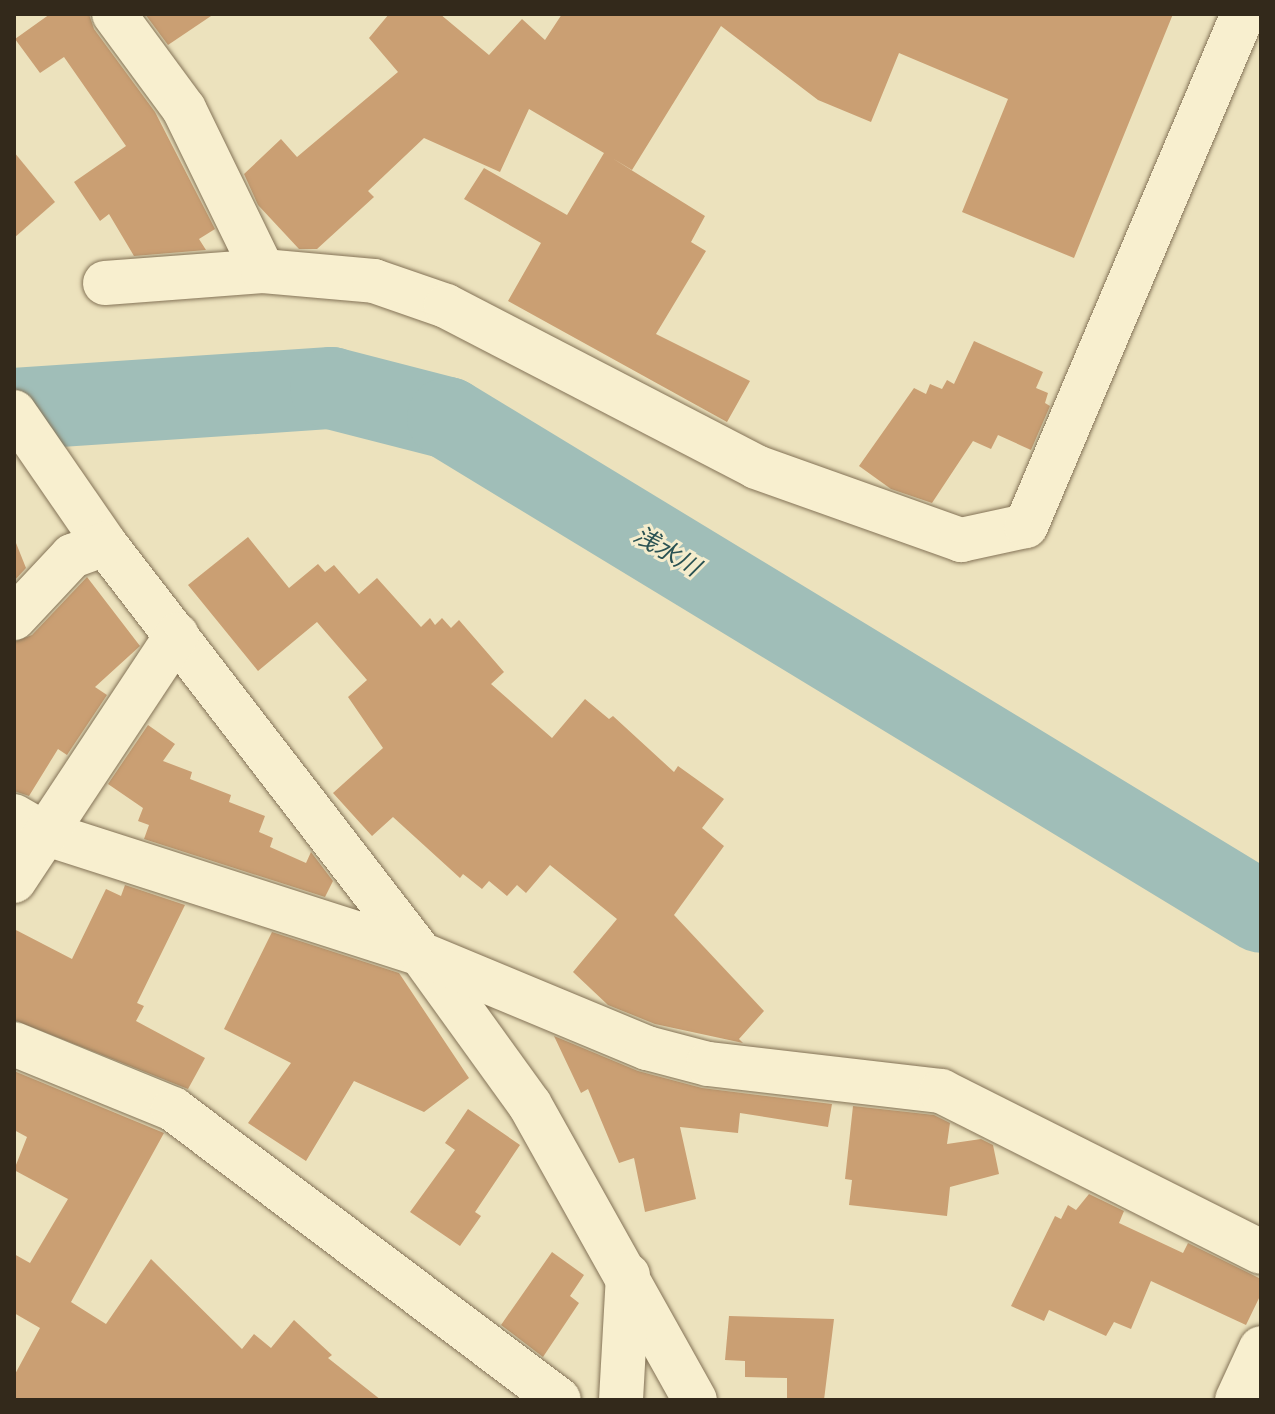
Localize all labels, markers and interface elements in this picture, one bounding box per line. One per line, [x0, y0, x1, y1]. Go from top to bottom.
water label: 浅水川 [629, 520, 705, 582]

